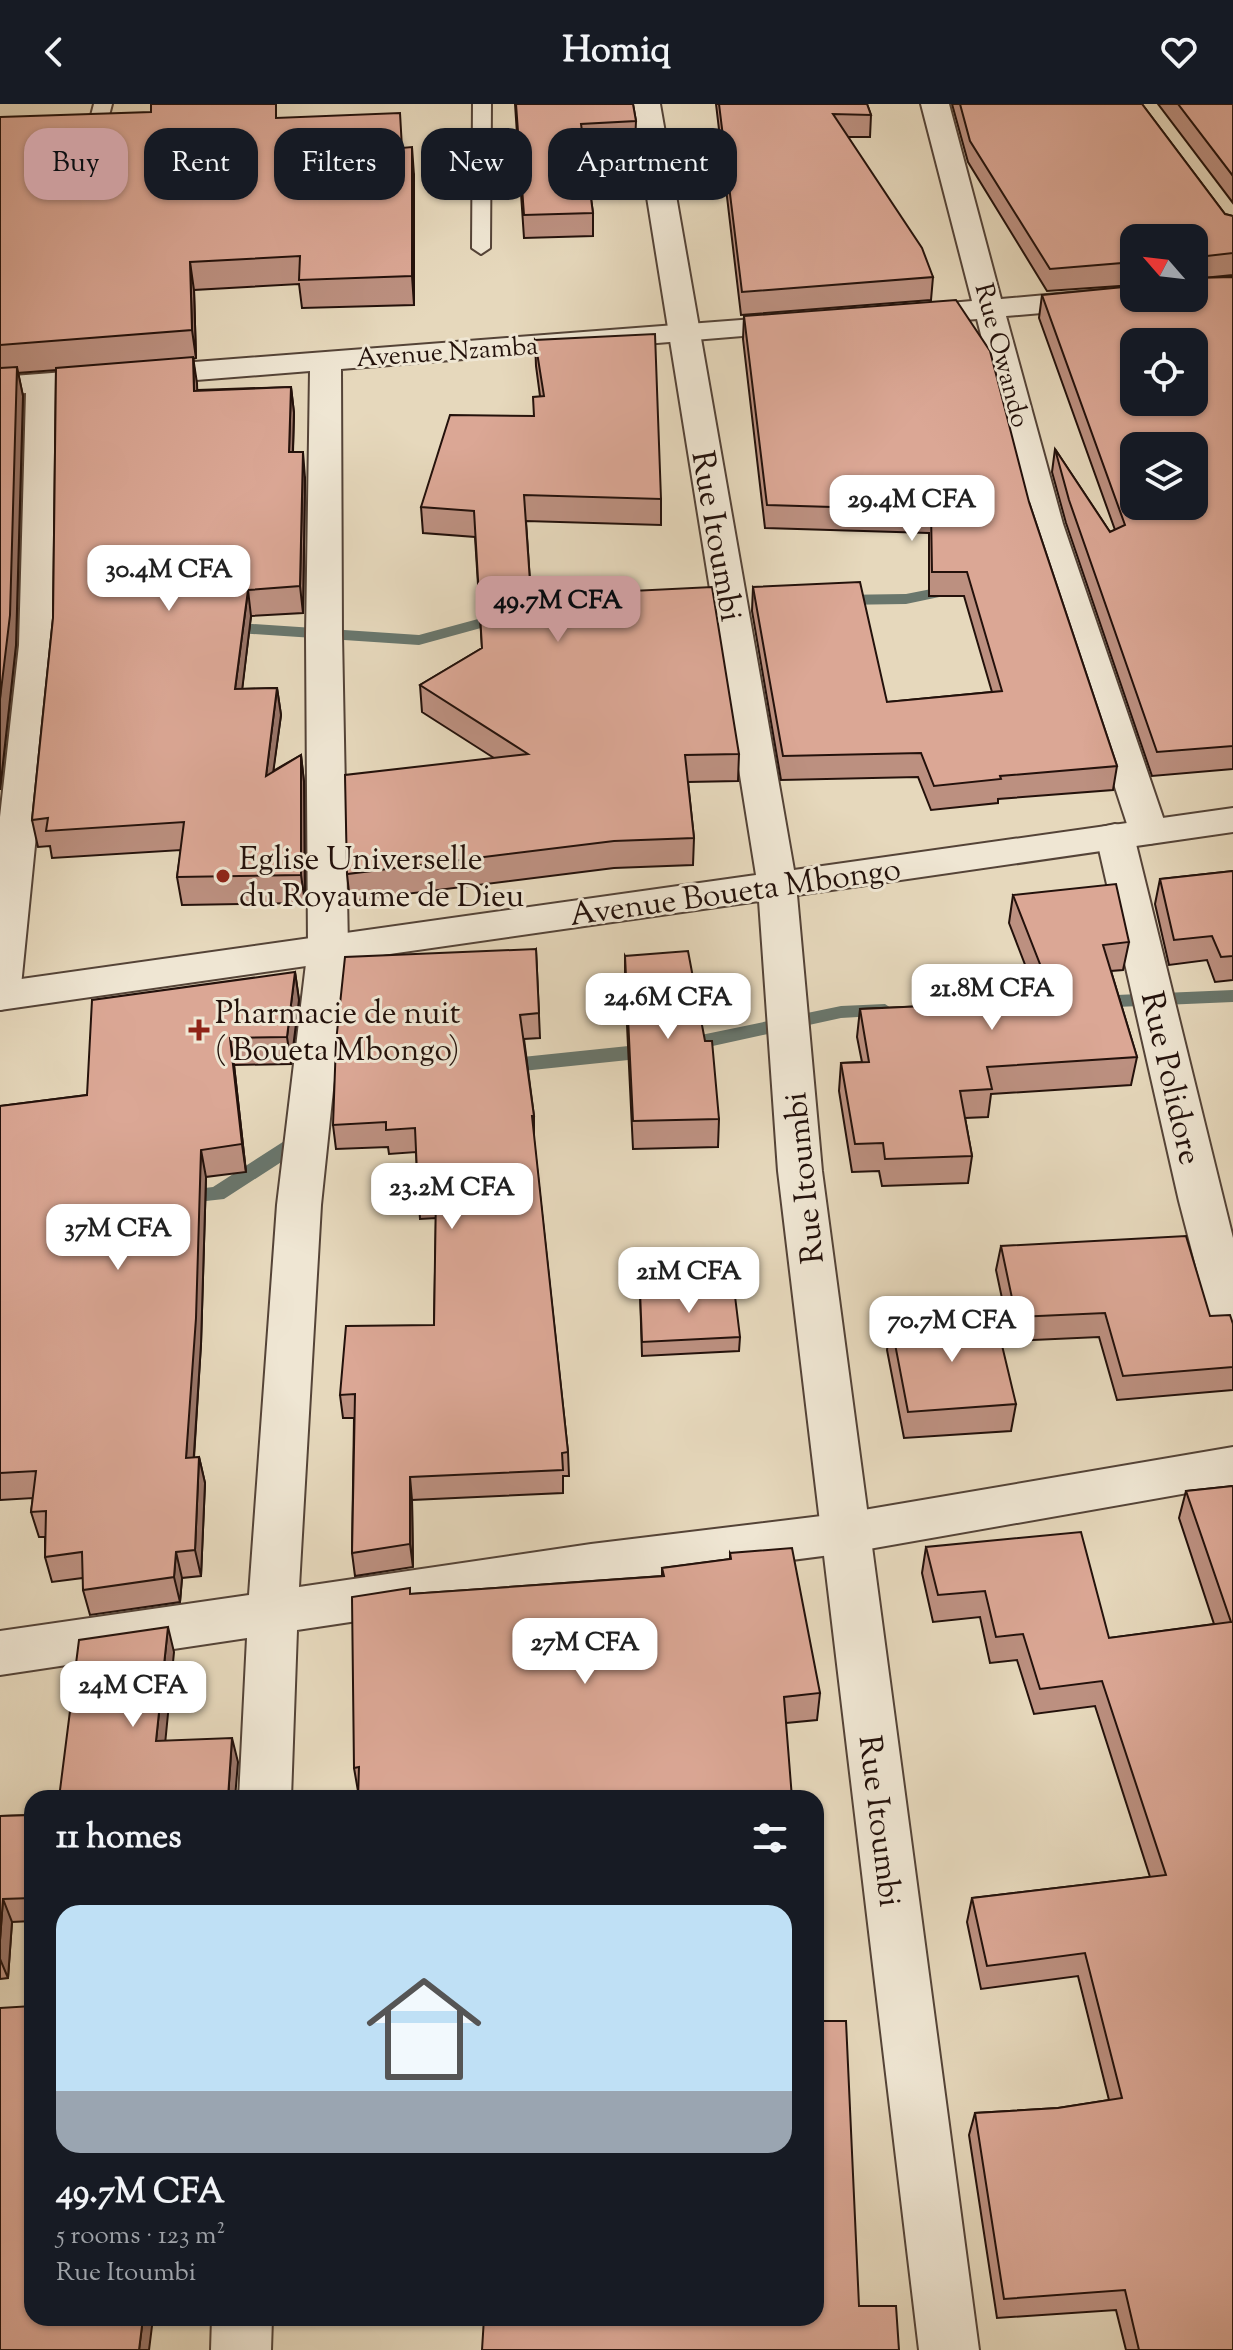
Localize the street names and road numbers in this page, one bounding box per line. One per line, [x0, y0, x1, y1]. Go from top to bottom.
street label: Rue Owando [964, 279, 1038, 432]
street label: Avenue Nzamba [355, 329, 539, 378]
street label: Rue Itoumbi [677, 448, 753, 625]
street label: Avenue Boueta Mbongo [567, 848, 904, 940]
street label: Rue Polidore [1127, 988, 1211, 1170]
street label: Rue Itoumbi [774, 1090, 838, 1266]
street label: Rue Itoumbi [845, 1733, 911, 1910]

